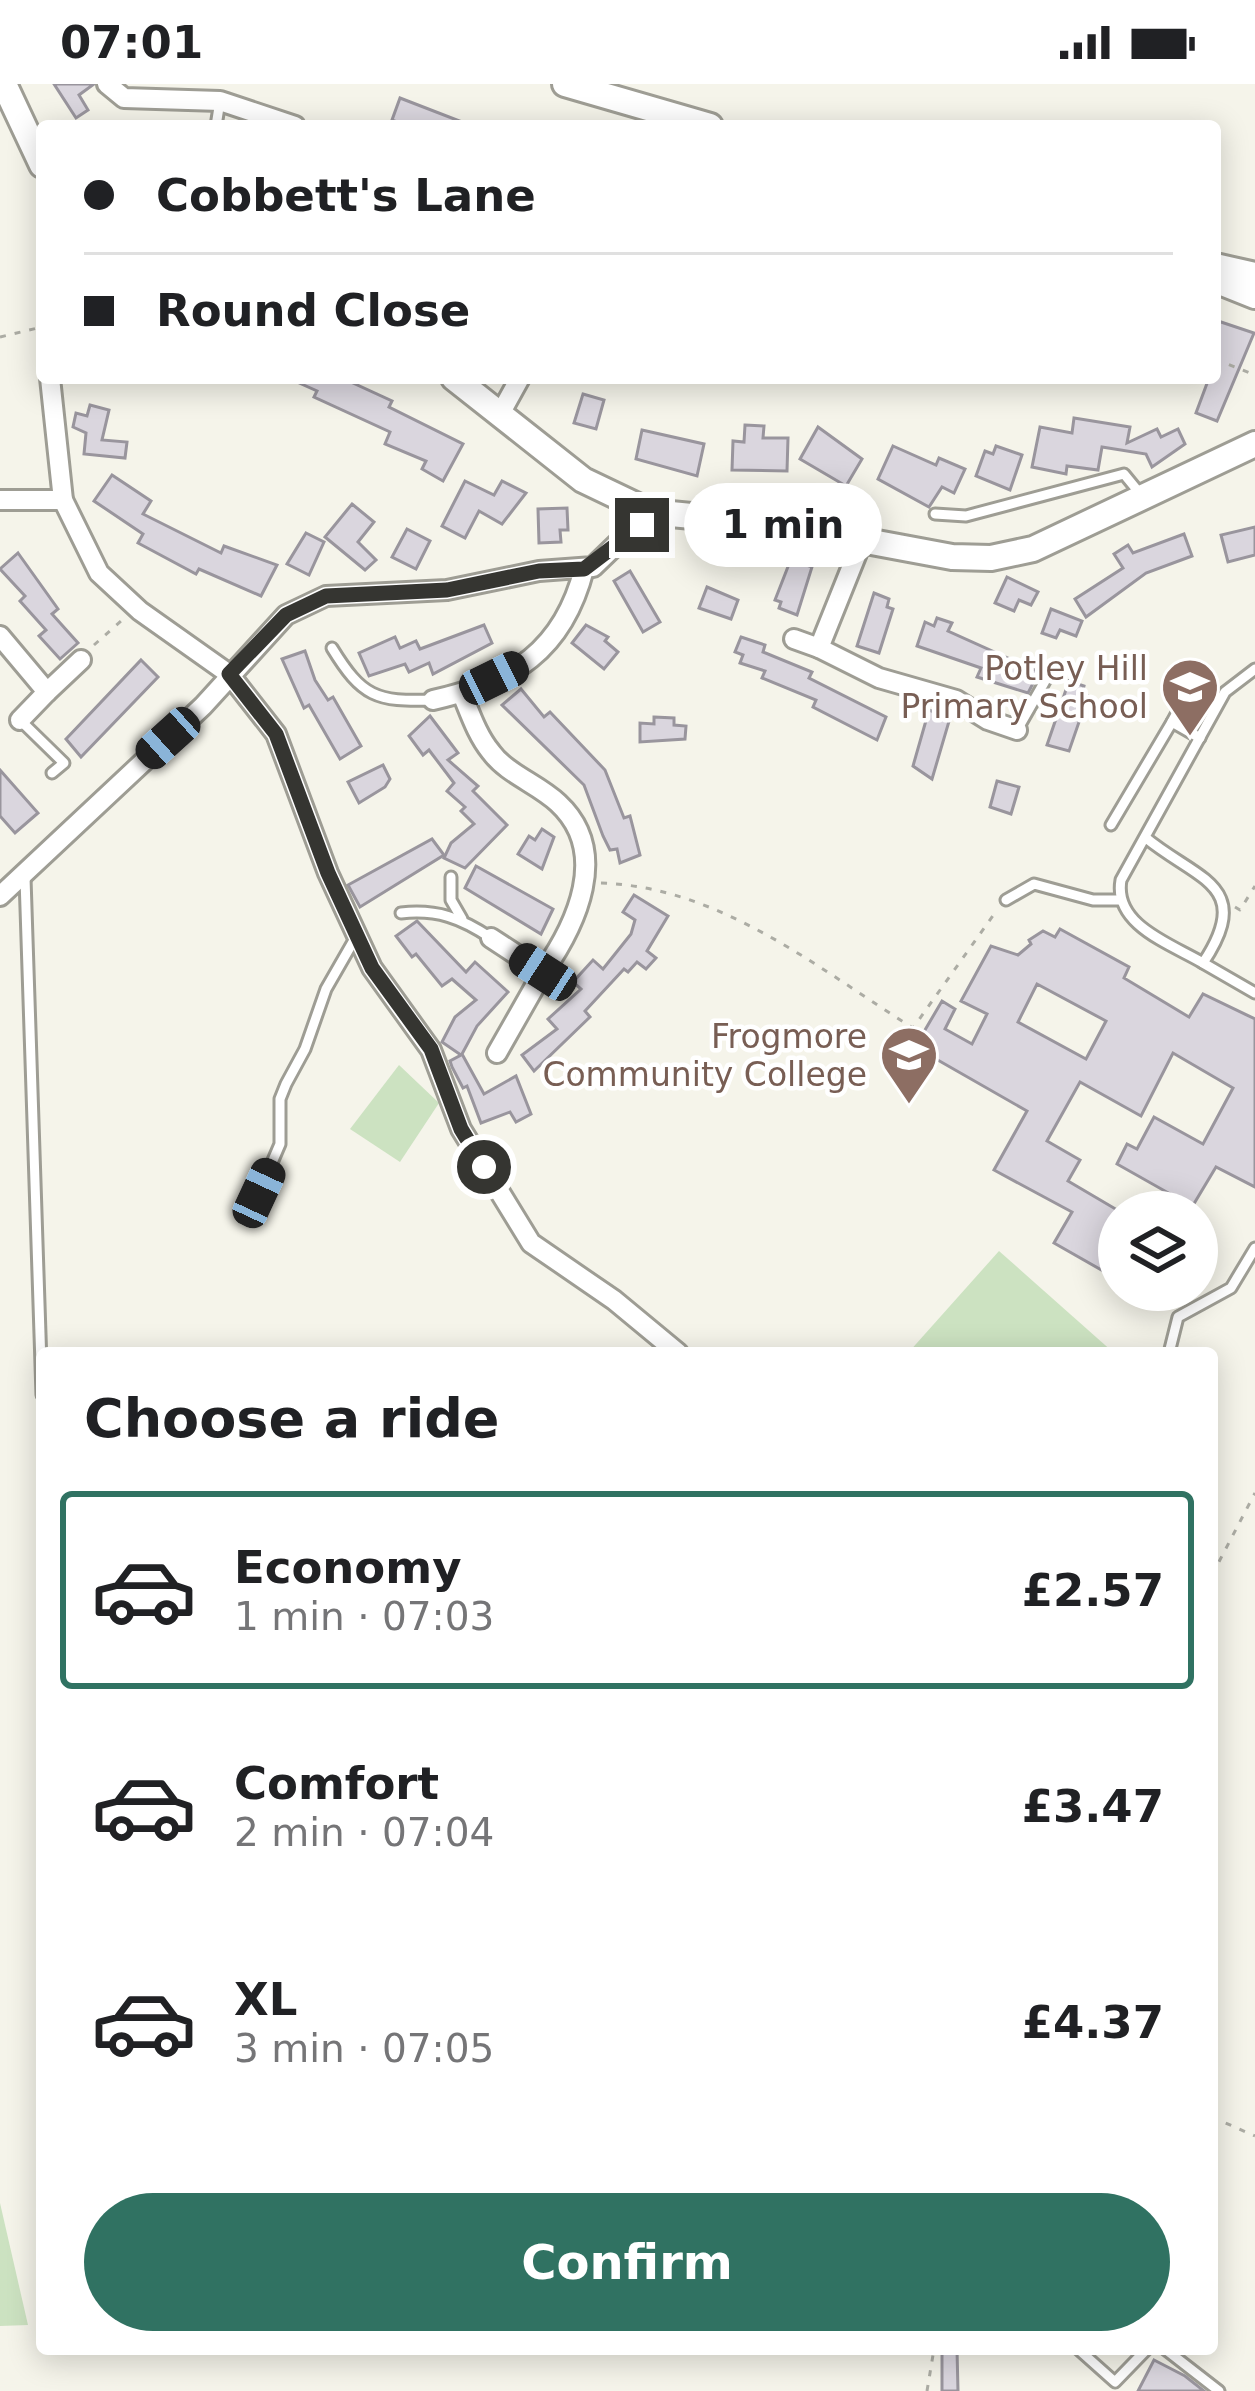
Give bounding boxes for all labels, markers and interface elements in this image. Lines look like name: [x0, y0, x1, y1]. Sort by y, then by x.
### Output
text: 07:01: [60, 16, 203, 69]
text: Cobbett's Lane: [156, 169, 536, 222]
text: Round Close: [156, 284, 470, 337]
callout: 1 min: [684, 483, 882, 567]
route end: [615, 498, 669, 552]
text: 1 min: [722, 502, 844, 547]
car: [454, 646, 534, 710]
place label: Potley Hill Primary School: [900, 649, 1148, 726]
school or university icon: Potley Hill Primary School: [1159, 656, 1221, 738]
car: [129, 701, 207, 775]
car: [503, 937, 583, 1007]
place label: Frogmore Community College: [542, 1017, 867, 1094]
school or university icon: Frogmore Community College: [878, 1024, 940, 1106]
route start: [457, 1140, 511, 1194]
car: [227, 1153, 291, 1233]
map controls: [1098, 1191, 1218, 1311]
button: layers: [1098, 1191, 1218, 1311]
text: Choose a ride: [84, 1387, 500, 1450]
icon: car: [90, 1536, 198, 1644]
text: Economy: [234, 1541, 462, 1594]
text: £2.57: [1022, 1564, 1164, 1617]
text: 1 min · 07:03: [234, 1594, 494, 1639]
icon: car: [90, 1752, 198, 1860]
text: Comfort: [234, 1757, 439, 1810]
text: £3.47: [1022, 1780, 1164, 1833]
text: 2 min · 07:04: [234, 1810, 494, 1855]
icon: car: [90, 1968, 198, 2076]
text: XL: [234, 1973, 297, 2026]
text: £4.37: [1022, 1996, 1164, 2049]
text: 3 min · 07:05: [234, 2026, 494, 2071]
button: Confirm: [84, 2193, 1170, 2331]

